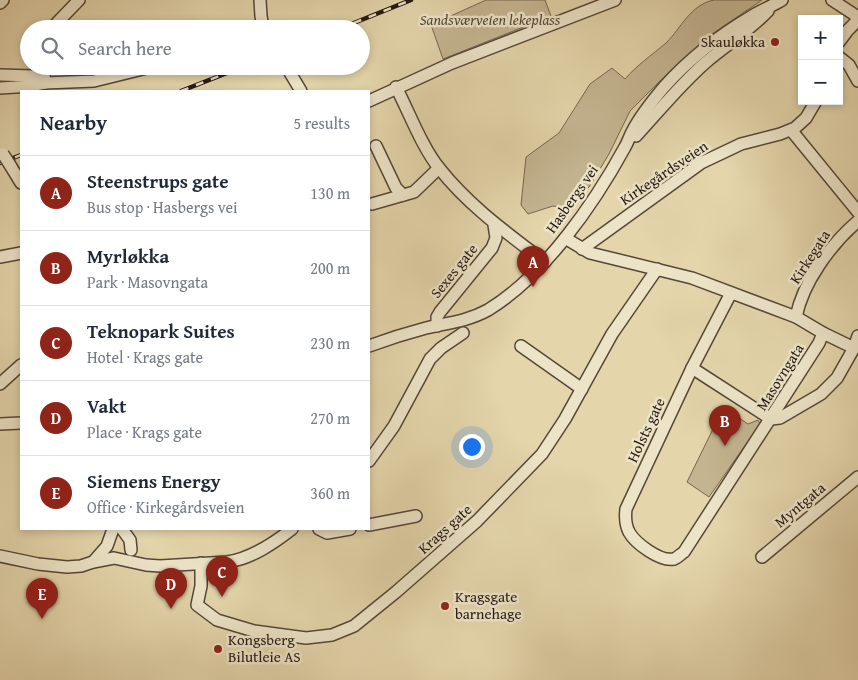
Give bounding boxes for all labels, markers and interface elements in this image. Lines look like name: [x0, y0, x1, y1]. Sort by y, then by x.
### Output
park label: Sandsværveien lekeplass: [420, 9, 561, 30]
map controls: [798, 15, 843, 105]
button: +: [798, 15, 843, 60]
search box: [20, 20, 370, 75]
place label: Skauløkka: [701, 31, 765, 52]
icon: search: [38, 34, 66, 62]
text: Search here: [78, 34, 172, 62]
marker: Skauløkka: [769, 36, 781, 48]
button: −: [798, 60, 843, 105]
text: Nearby: [40, 107, 107, 138]
text: 5 results: [293, 111, 350, 135]
street label: Kirkegårdsveien: [616, 135, 712, 210]
street label: Hasbergs vei: [540, 160, 603, 237]
text: Steenstrups gate: [87, 167, 228, 195]
text: A: [51, 181, 61, 205]
text: 130 m: [310, 181, 350, 205]
text: Bus stop · Hasbergs vei: [87, 195, 237, 219]
street label: Kirkegata: [784, 226, 835, 288]
street label: Sexes gate: [425, 239, 482, 302]
text: Myrløkka: [87, 242, 169, 270]
pin: A: [517, 246, 549, 287]
text: B: [51, 256, 61, 280]
text: 200 m: [310, 256, 350, 280]
text: Park · Masovngata: [87, 270, 208, 294]
text: Teknopark Suites: [87, 317, 235, 345]
text: C: [51, 331, 61, 355]
text: 230 m: [310, 331, 350, 355]
street label: Masovngata: [751, 339, 808, 414]
text: Hotel · Krags gate: [87, 345, 203, 369]
text: Vakt: [87, 392, 126, 420]
street label: Holsts gate: [621, 394, 670, 466]
pin: B: [709, 405, 741, 446]
text: D: [51, 406, 61, 430]
text: 270 m: [310, 406, 350, 430]
text: Place · Krags gate: [87, 420, 202, 444]
your location: [459, 434, 485, 460]
text: Siemens Energy: [87, 467, 221, 495]
street label: Myntgata: [770, 477, 830, 532]
text: E: [52, 481, 60, 505]
text: 360 m: [310, 481, 350, 505]
text: Office · Kirkegårdsveien: [87, 495, 245, 519]
street label: Krags gate: [413, 499, 476, 558]
pin: C: [206, 556, 238, 597]
pin: D: [155, 568, 187, 609]
pin: E: [26, 578, 58, 619]
place label: Kragsgate barnehage: [455, 586, 522, 624]
marker: Kragsgate barnehage: [439, 600, 451, 612]
place label: Kongsberg Bilutleie AS: [228, 629, 301, 667]
marker: Kongsberg Bilutleie AS: [212, 643, 224, 655]

